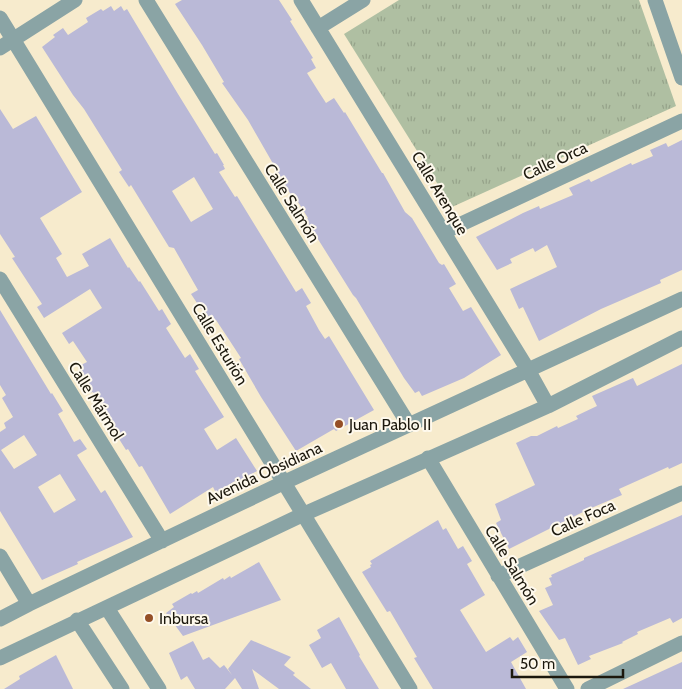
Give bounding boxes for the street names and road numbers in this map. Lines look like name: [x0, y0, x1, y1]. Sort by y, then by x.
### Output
street label: Calle Orca: [520, 138, 590, 184]
street label: Calle Arenque: [408, 148, 472, 238]
street label: Calle Salmón: [260, 160, 324, 246]
street label: Calle Esturión: [188, 300, 252, 388]
street label: Calle Mármol: [64, 358, 128, 444]
street label: Avenida Obsidiana: [203, 438, 325, 508]
street label: Calle Foca: [548, 495, 618, 541]
street label: Calle Salmón: [481, 522, 543, 608]

